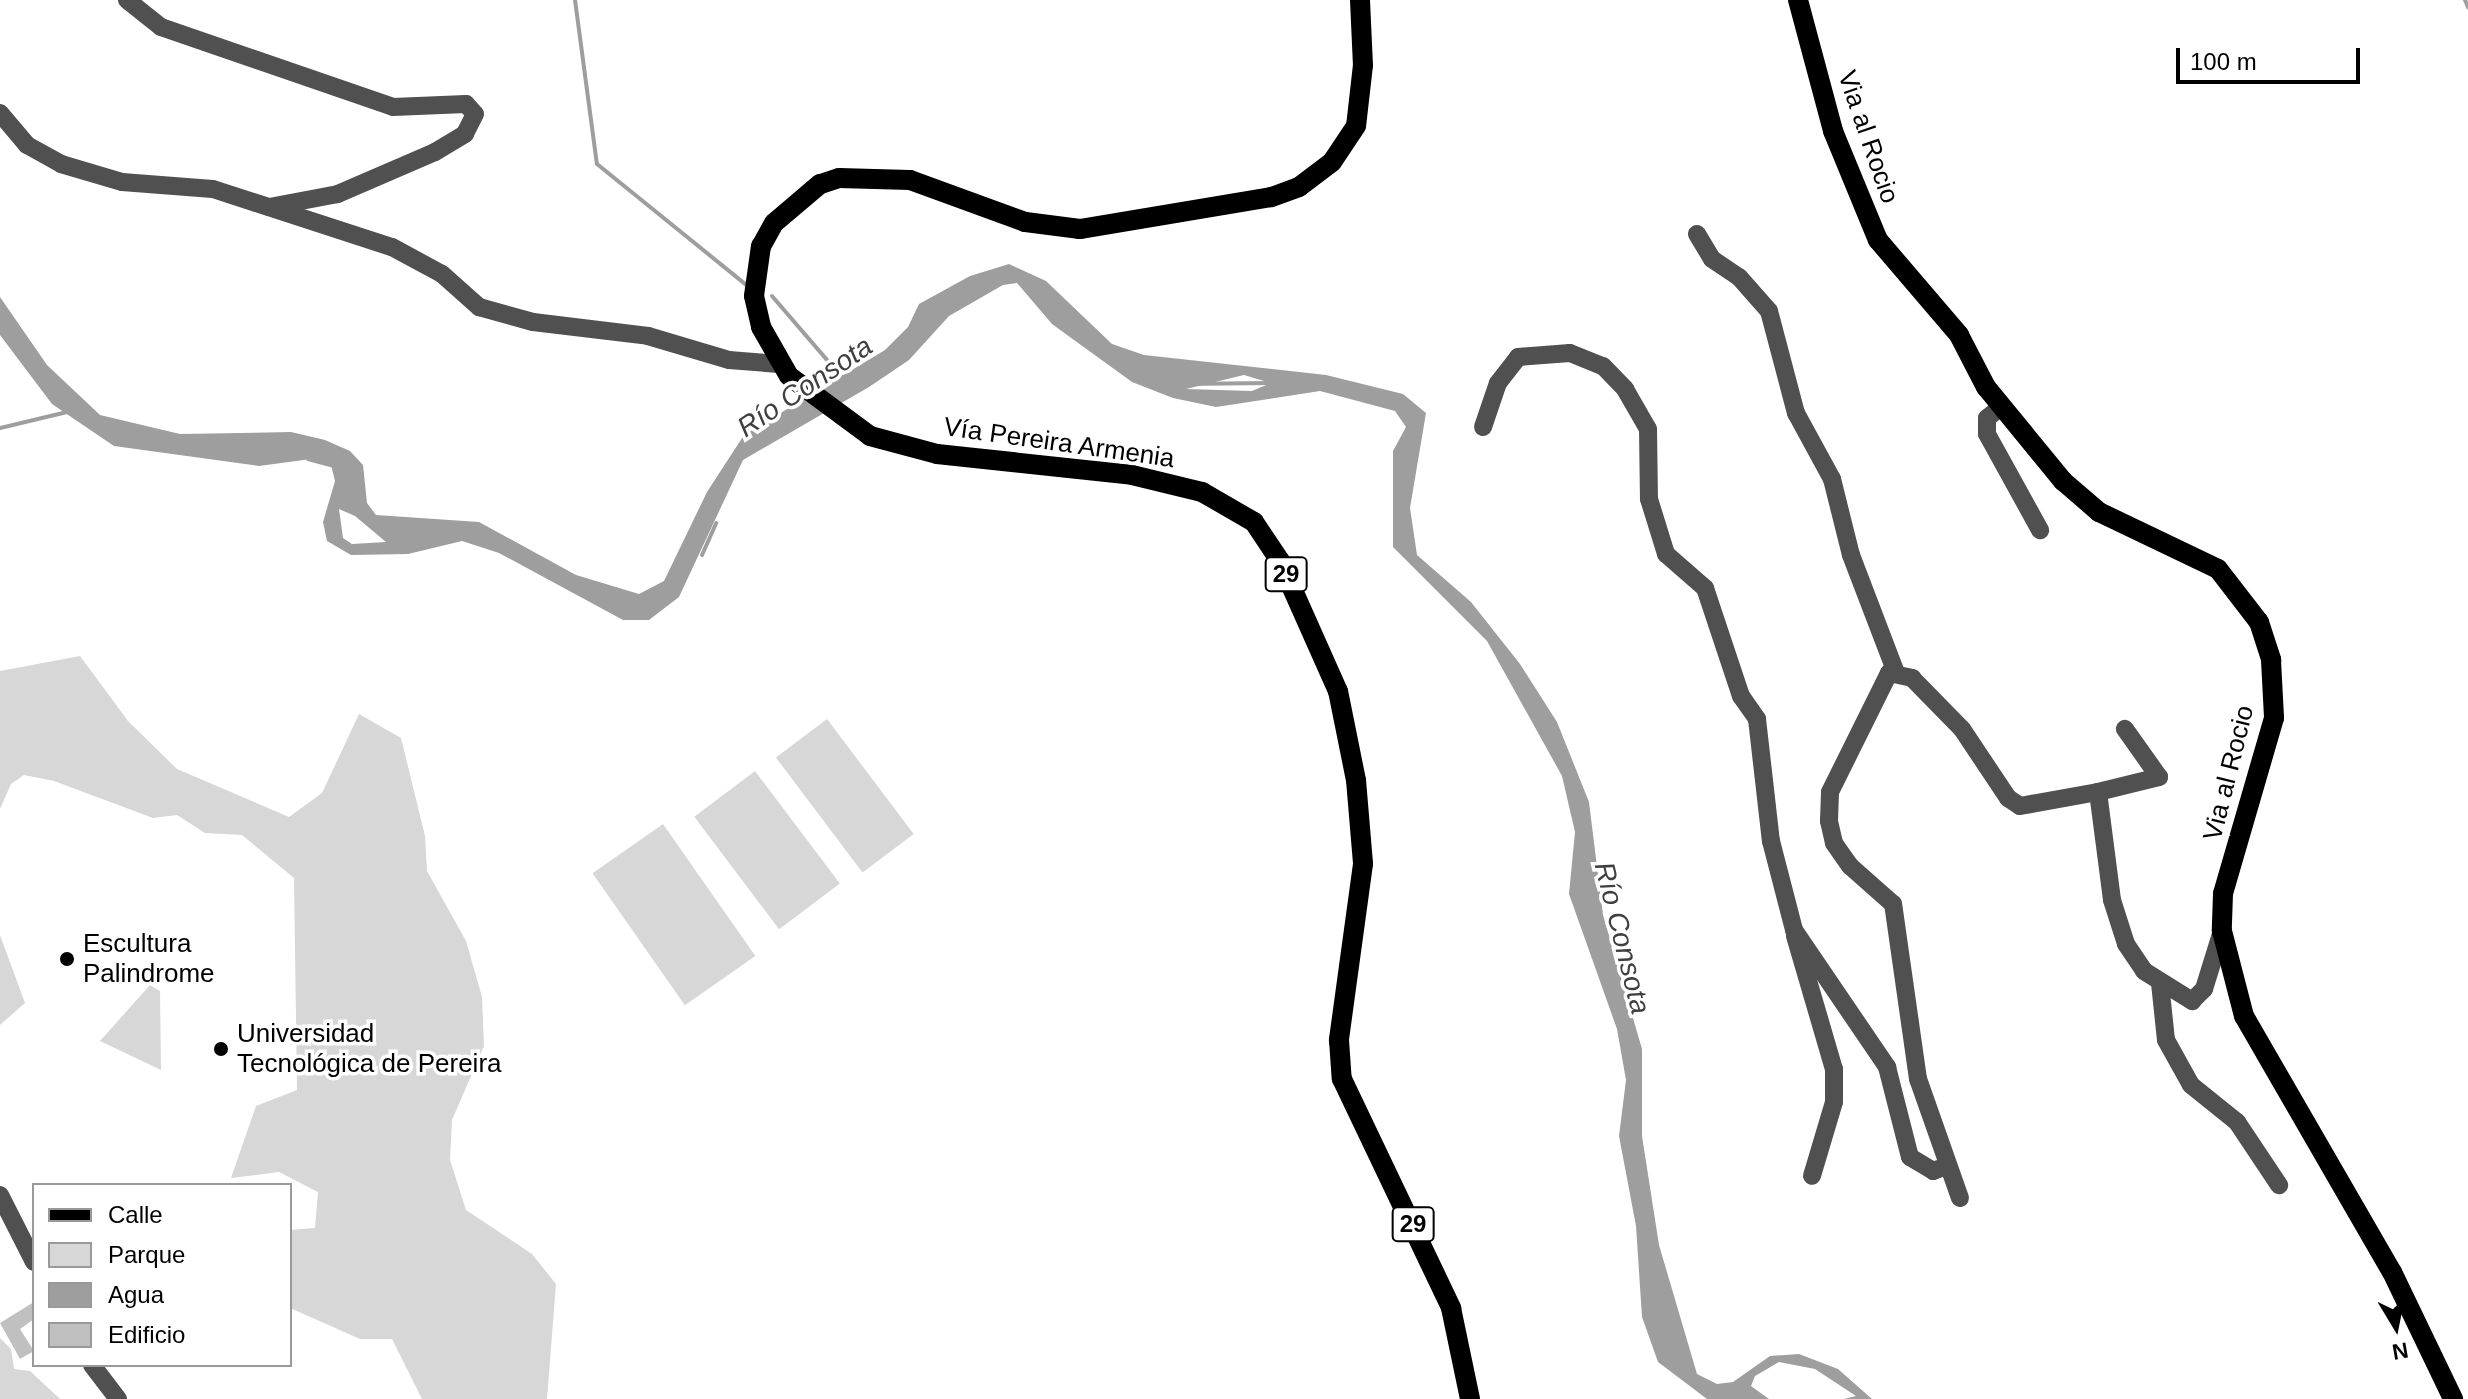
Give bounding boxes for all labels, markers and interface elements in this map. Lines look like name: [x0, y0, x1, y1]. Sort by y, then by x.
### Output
scale bar: [2180, 32, 2364, 82]
text: 100 m: [2190, 48, 2257, 75]
street label: Via al Rocio: [1831, 67, 1905, 207]
water label: Río Consota: [731, 330, 879, 444]
street label: Vía Pereira Armenia: [941, 411, 1177, 475]
road number: 29: [1264, 554, 1308, 594]
street label: Via al Rocio: [2197, 702, 2261, 844]
water label: Río Consota: [1587, 858, 1657, 1018]
place label: Escultura Palindrome: [83, 928, 215, 990]
marker: Escultura Palindrome: [58, 950, 76, 968]
place label: Universidad Tecnológica de Pereira: [237, 1018, 501, 1080]
marker: Universidad Tecnológica de Pereira: [212, 1040, 230, 1058]
legend: [32, 1183, 292, 1367]
text: Calle: [108, 1201, 163, 1228]
road number: 29: [1391, 1204, 1435, 1244]
text: Parque: [108, 1241, 185, 1268]
text: Agua: [108, 1281, 164, 1308]
north arrow: [2356, 1287, 2436, 1367]
text: Edificio: [108, 1321, 185, 1348]
text: N: [2390, 1337, 2410, 1365]

